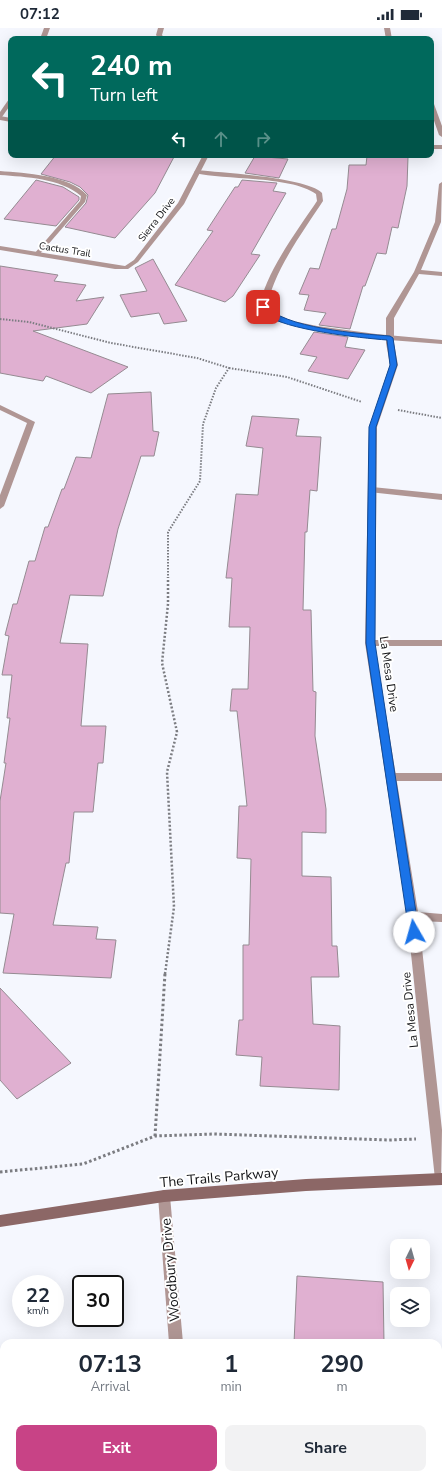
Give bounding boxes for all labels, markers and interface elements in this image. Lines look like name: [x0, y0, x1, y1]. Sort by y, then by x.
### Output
text: 07:12: [20, 4, 60, 24]
text: 240 m: [90, 47, 173, 85]
icon: left: [24, 52, 76, 104]
text: Turn left: [90, 83, 158, 107]
icon: left: [168, 128, 190, 150]
icon: ahead: [210, 128, 232, 150]
icon: right: [252, 128, 274, 150]
street label: Sierra Drive: [135, 195, 178, 245]
street label: Cactus Trail: [38, 239, 92, 261]
pin: [246, 290, 280, 324]
icon: arrive: [252, 296, 274, 318]
street label: La Mesa Drive: [376, 635, 402, 713]
position arrow: [393, 911, 435, 953]
street label: La Mesa Drive: [398, 971, 422, 1049]
street label: The Trails Parkway: [159, 1163, 280, 1192]
street label: Woodbury Drive: [157, 1217, 184, 1322]
north arrow: [390, 1239, 430, 1279]
map controls: [390, 1239, 430, 1327]
speed limit sign: 30: [72, 1275, 124, 1327]
text: 22: [26, 1282, 50, 1309]
button: layers: [390, 1287, 430, 1327]
text: km/h: [27, 1304, 49, 1318]
text: 07:13: [78, 1348, 142, 1380]
text: 1: [224, 1348, 238, 1380]
text: 290: [320, 1348, 364, 1380]
text: Arrival: [91, 1378, 130, 1396]
text: min: [220, 1378, 242, 1396]
text: m: [336, 1378, 348, 1396]
button: Exit: [16, 1425, 217, 1471]
button: Share: [225, 1425, 426, 1471]

